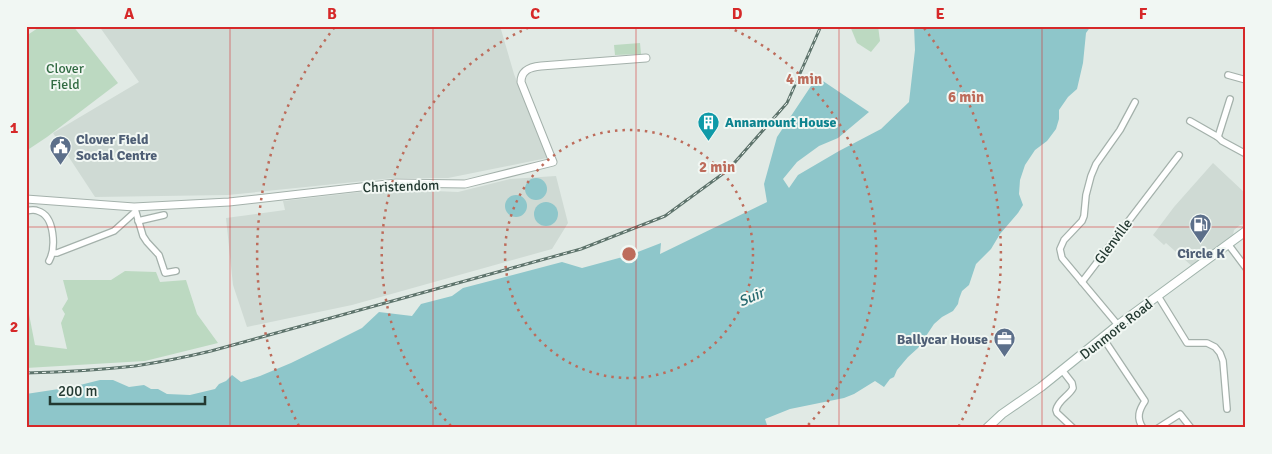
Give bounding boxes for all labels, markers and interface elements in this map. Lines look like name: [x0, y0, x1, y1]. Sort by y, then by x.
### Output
text: A: [124, 4, 135, 24]
text: B: [327, 4, 337, 24]
text: C: [530, 4, 540, 24]
text: D: [732, 4, 743, 24]
text: E: [935, 4, 945, 24]
text: F: [1139, 4, 1148, 24]
park label: Clover Field: [46, 60, 85, 93]
text: 4 min: [786, 70, 822, 88]
text: 6 min: [948, 88, 984, 106]
building icon: Annamount House: [697, 110, 721, 141]
place label: Annamount House: [725, 114, 837, 131]
text: 1: [10, 118, 19, 138]
place label: Clover Field Social Centre: [76, 131, 157, 164]
public building icon: Clover Field Social Centre: [48, 135, 72, 166]
text: 2 min: [699, 158, 735, 176]
street label: Christendom: [362, 177, 440, 196]
fuel station icon: Circle K: [1189, 213, 1213, 244]
street label: Glenville: [1091, 215, 1136, 267]
centre of rings: [620, 245, 638, 263]
place label: Circle K: [1177, 245, 1225, 262]
water label: Suir: [735, 282, 769, 311]
street label: Dunmore Road: [1077, 296, 1156, 363]
text: 2: [10, 317, 18, 337]
office icon: Ballycar House: [992, 327, 1016, 358]
place label: Ballycar House: [897, 331, 988, 348]
scale bar: [50, 374, 205, 406]
text: 200 m: [58, 382, 98, 400]

